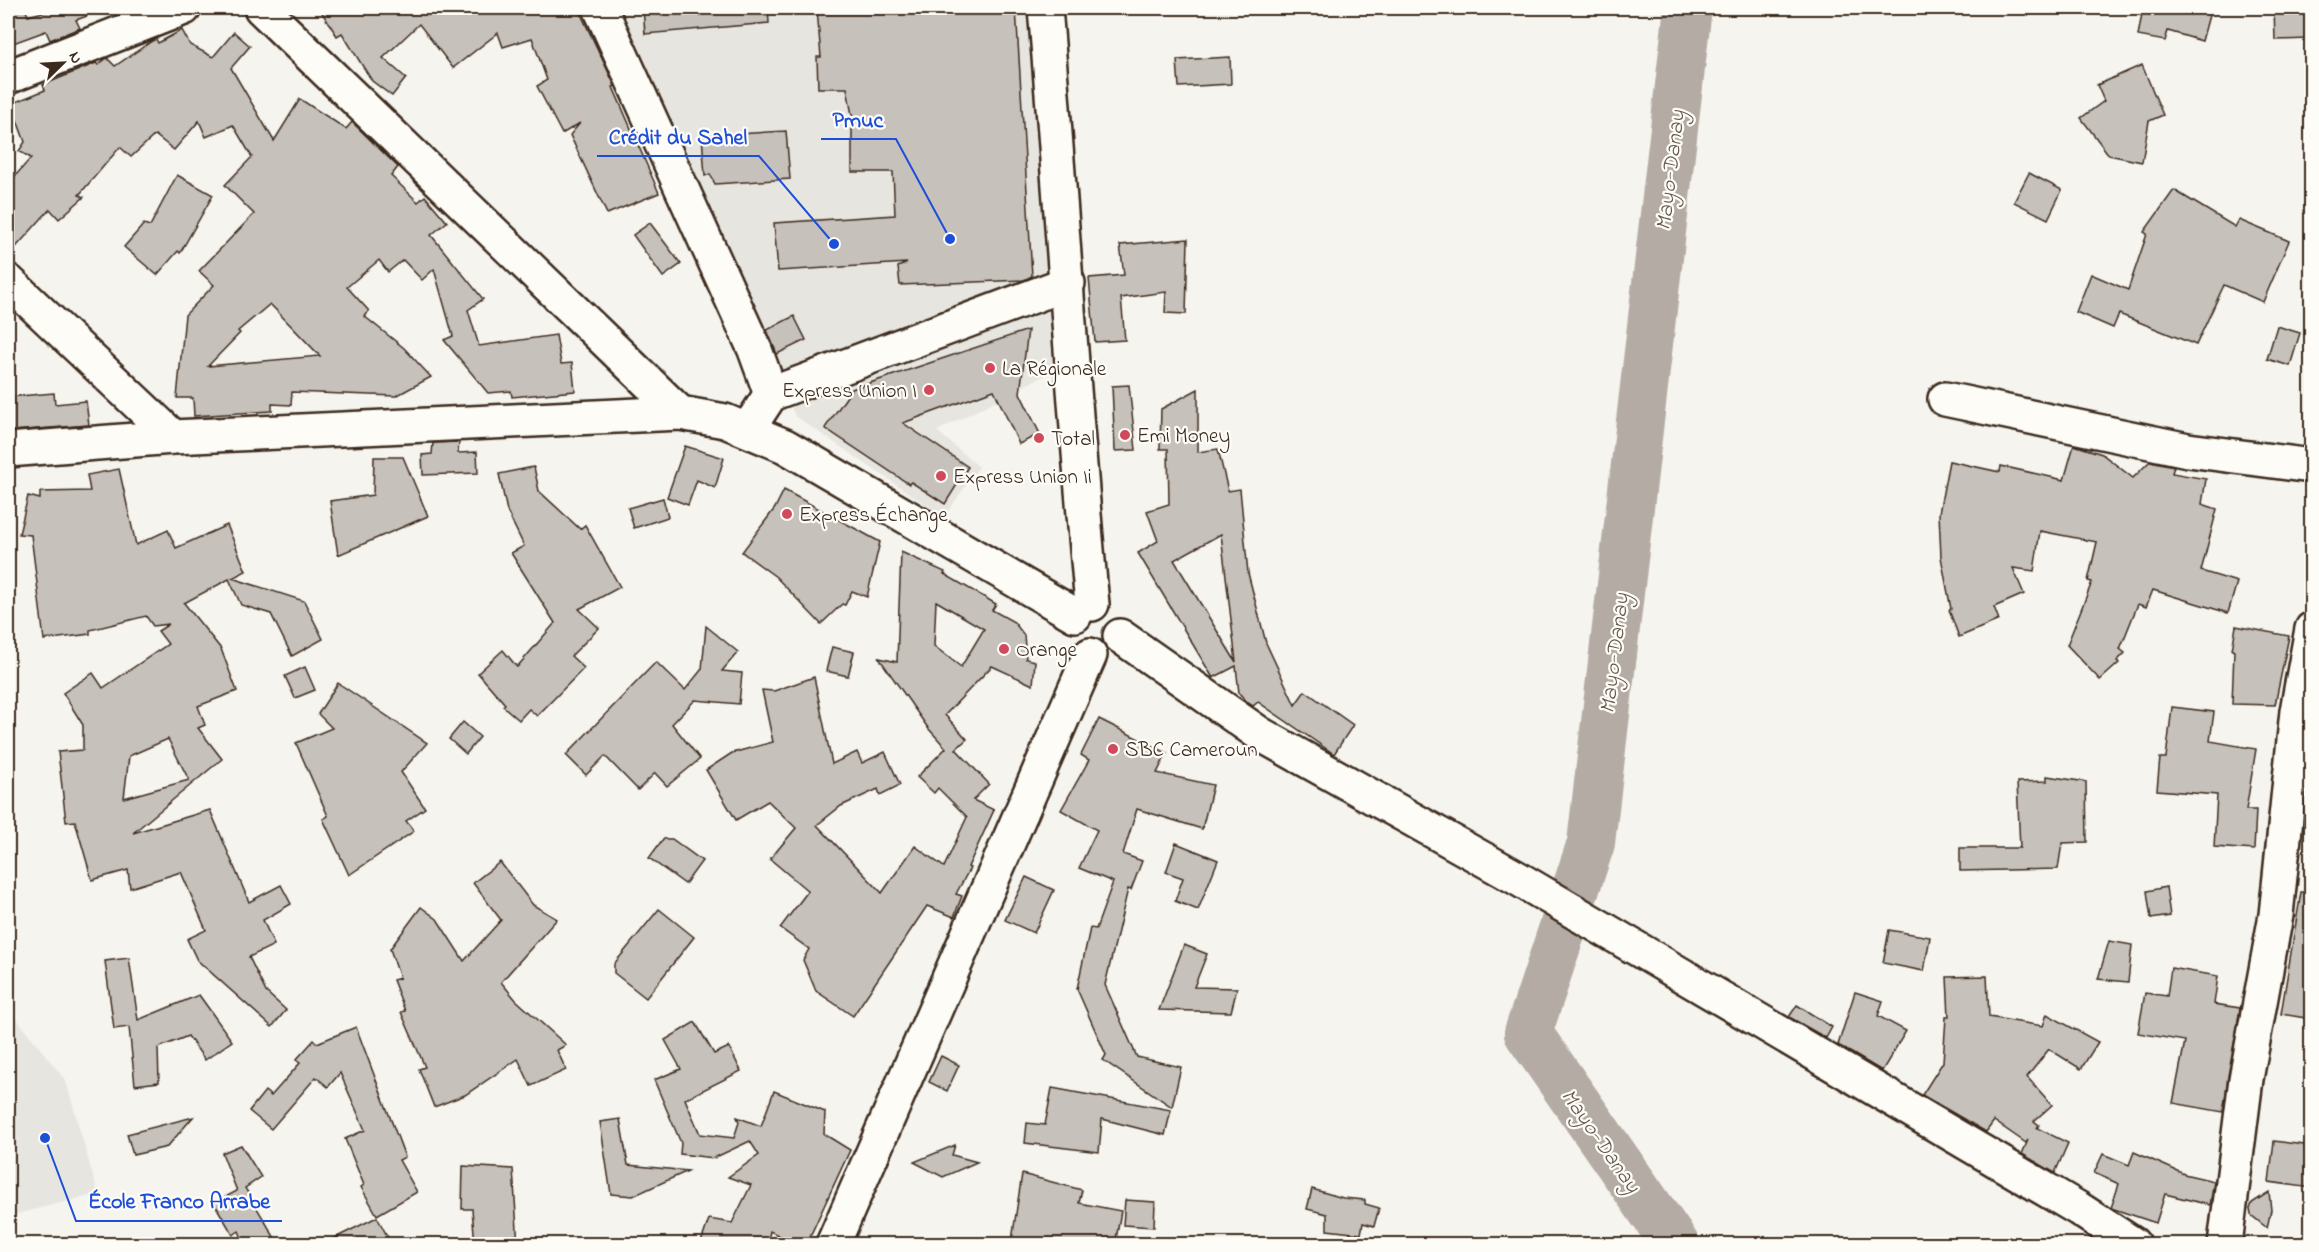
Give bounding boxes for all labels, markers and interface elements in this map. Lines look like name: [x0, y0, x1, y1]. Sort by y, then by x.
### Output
north arrow: [33, 33, 93, 93]
text: N: [62, 48, 88, 68]
callout: Pmuc: [821, 99, 896, 139]
text: Pmuc: [833, 106, 885, 138]
water label: Mayo-Danay: [1649, 108, 1695, 232]
callout: Crédit du Sahel: [597, 116, 759, 156]
text: Crédit du Sahel: [609, 123, 747, 155]
place label: La Régionale: [1002, 355, 1107, 387]
marker: La Régionale: [983, 361, 997, 375]
place label: Express Union I: [782, 377, 917, 407]
marker: Express Union I: [922, 383, 936, 397]
place label: Emi Money: [1137, 422, 1230, 454]
place label: Total: [1051, 425, 1095, 455]
marker: Emi Money: [1118, 428, 1132, 442]
marker: Total: [1032, 431, 1046, 445]
place label: Express Union Ii: [953, 463, 1092, 493]
marker: Express Union Ii: [934, 469, 948, 483]
place label: Express Échange: [799, 501, 948, 533]
marker: Express Échange: [780, 507, 794, 521]
water label: Mayo-Danay: [1593, 591, 1639, 715]
place label: Orange: [1016, 636, 1077, 668]
marker: Orange: [997, 642, 1011, 656]
place label: SBC Cameroun: [1125, 736, 1258, 766]
marker: SBC Cameroun: [1106, 742, 1120, 756]
water label: Mayo-Danay: [1552, 1083, 1648, 1201]
callout: École Franco Arrabe: [76, 1181, 282, 1221]
text: École Franco Arrabe: [88, 1187, 271, 1219]

